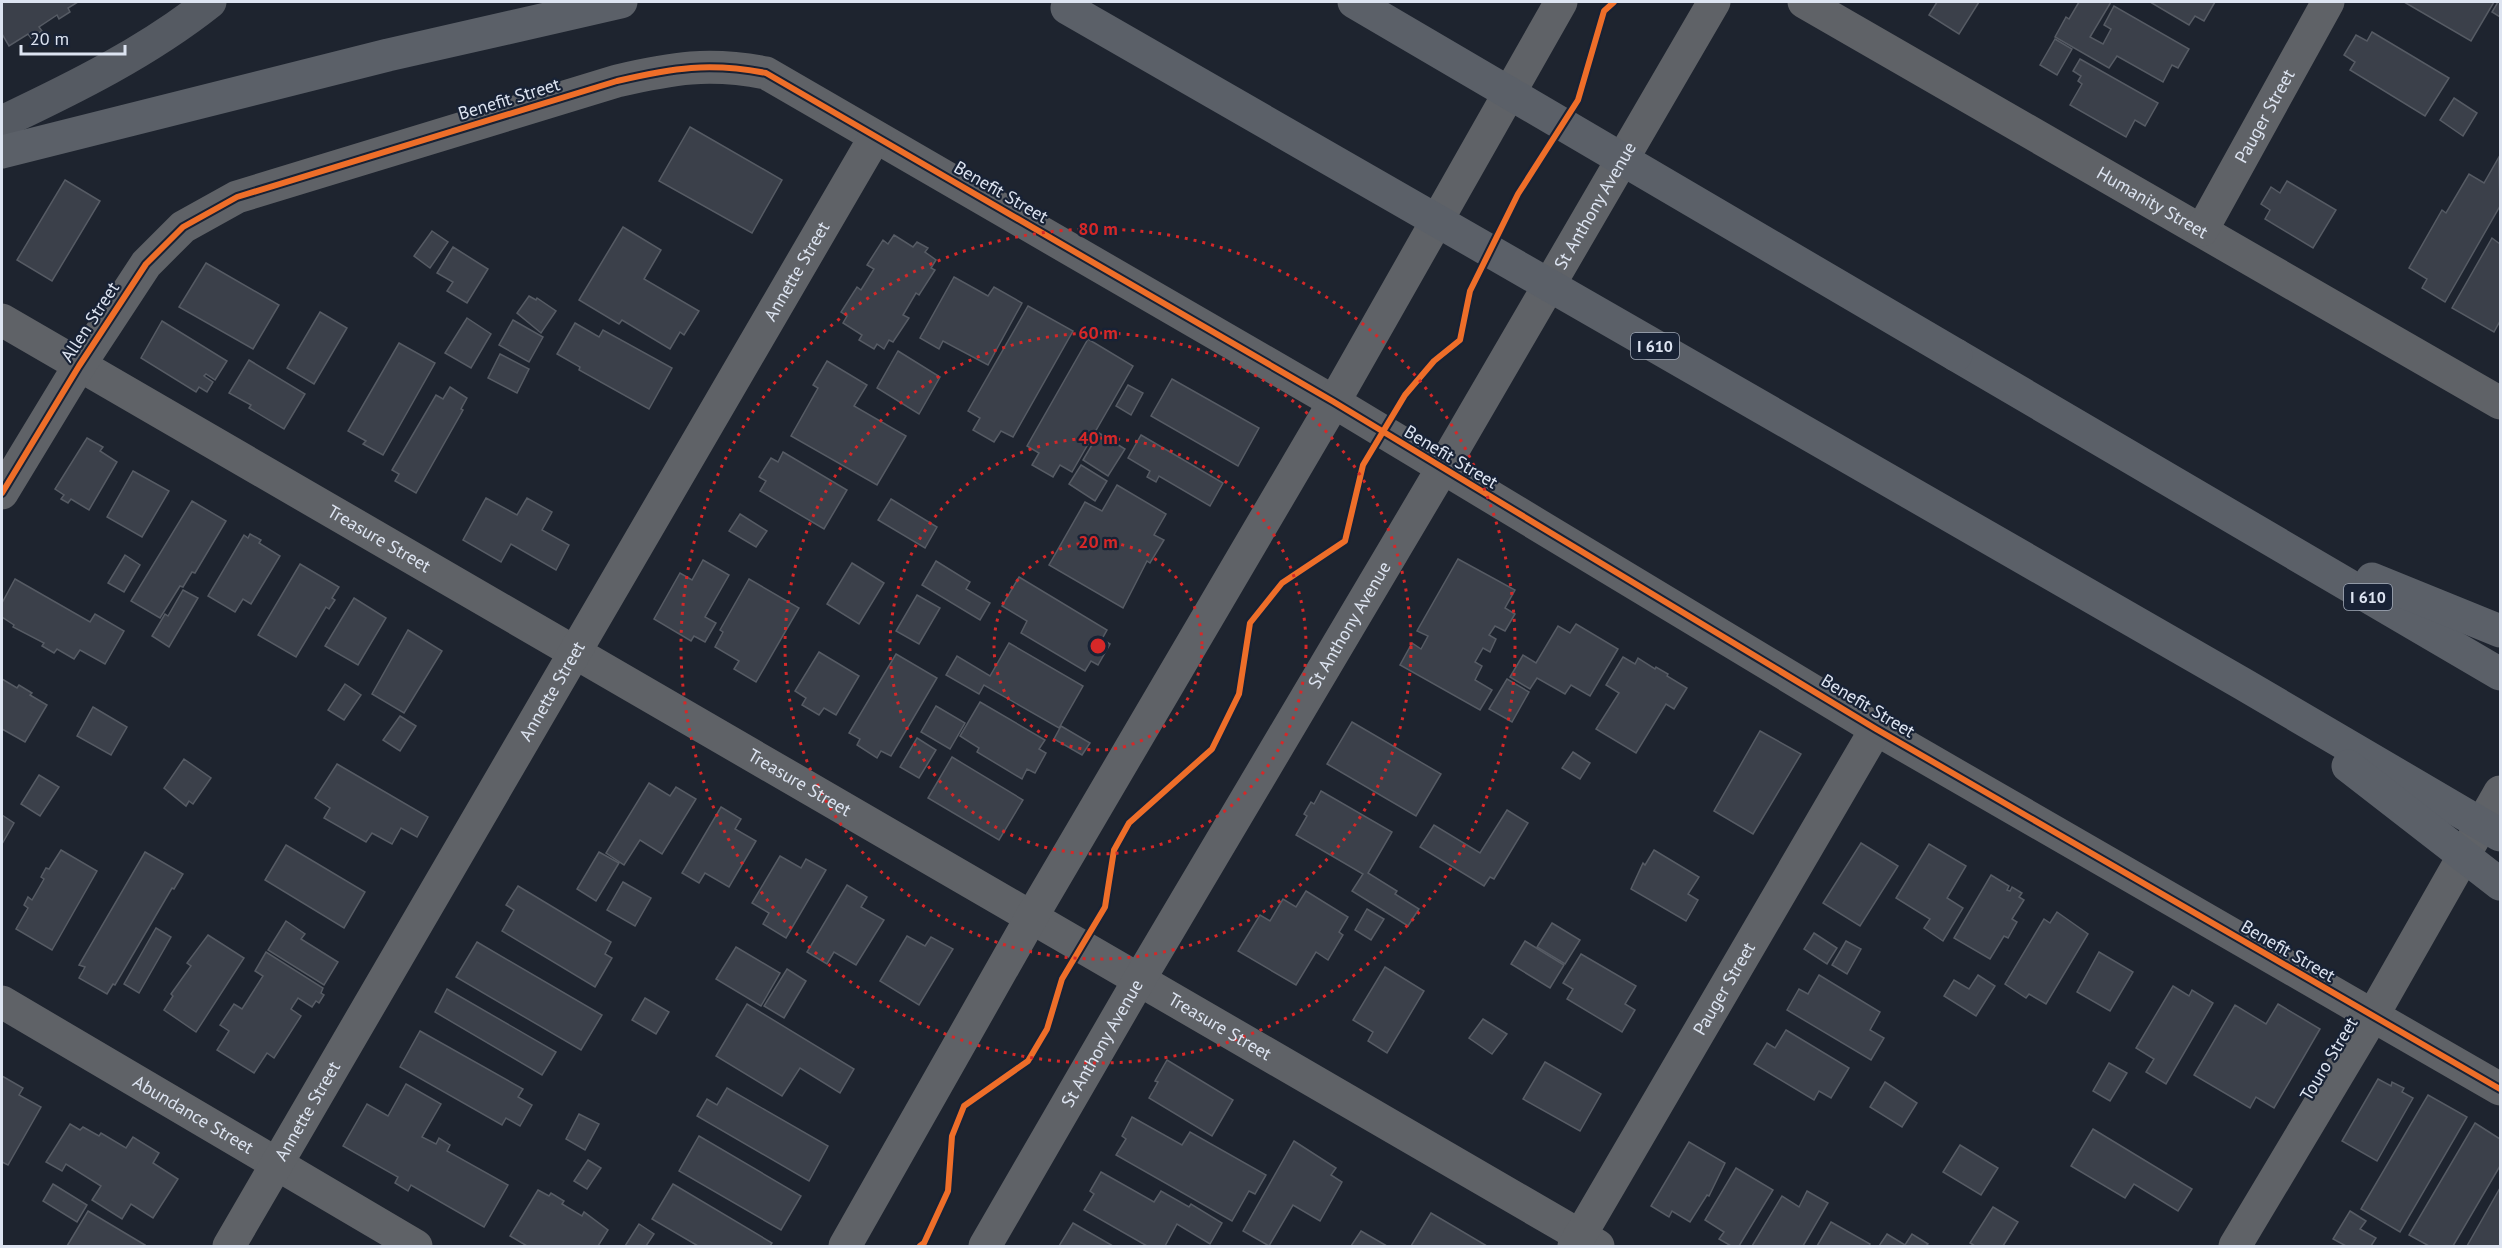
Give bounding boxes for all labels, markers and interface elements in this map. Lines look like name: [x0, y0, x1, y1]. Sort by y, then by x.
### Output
scale bar: [21, 18, 124, 56]
text: 20 m: [30, 27, 69, 50]
street label: Pauger Street: [2229, 65, 2300, 167]
street label: Benefit Street: [455, 72, 563, 125]
street label: St Anthony Avenue: [1549, 138, 1641, 274]
street label: Benefit Street: [950, 155, 1053, 228]
street label: Humanity Street: [2093, 161, 2212, 243]
street label: Annette Street: [758, 217, 834, 325]
text: 80 m: [1078, 217, 1118, 240]
street label: Allen Street: [55, 277, 124, 366]
text: 60 m: [1078, 321, 1118, 344]
road number: I 610: [1631, 333, 1679, 359]
street label: Benefit Street: [1400, 420, 1502, 494]
text: 40 m: [1078, 426, 1118, 449]
street label: Treasure Street: [324, 499, 435, 577]
text: 20 m: [1078, 530, 1118, 553]
street label: St Anthony Avenue: [1302, 557, 1396, 693]
road number: I 610: [2344, 584, 2392, 610]
centre of rings: [1088, 636, 1108, 656]
street label: Annette Street: [514, 637, 590, 745]
street label: Benefit Street: [1817, 669, 1919, 743]
street label: Treasure Street: [744, 743, 856, 821]
street label: Benefit Street: [2237, 914, 2340, 987]
street label: Pauger Street: [1688, 938, 1760, 1039]
street label: St Anthony Avenue: [1056, 975, 1148, 1111]
street label: Treasure Street: [1164, 987, 1276, 1065]
street label: Touro Street: [2295, 1013, 2363, 1105]
street label: Annette Street: [269, 1057, 345, 1165]
street label: Abundance Street: [129, 1070, 258, 1159]

